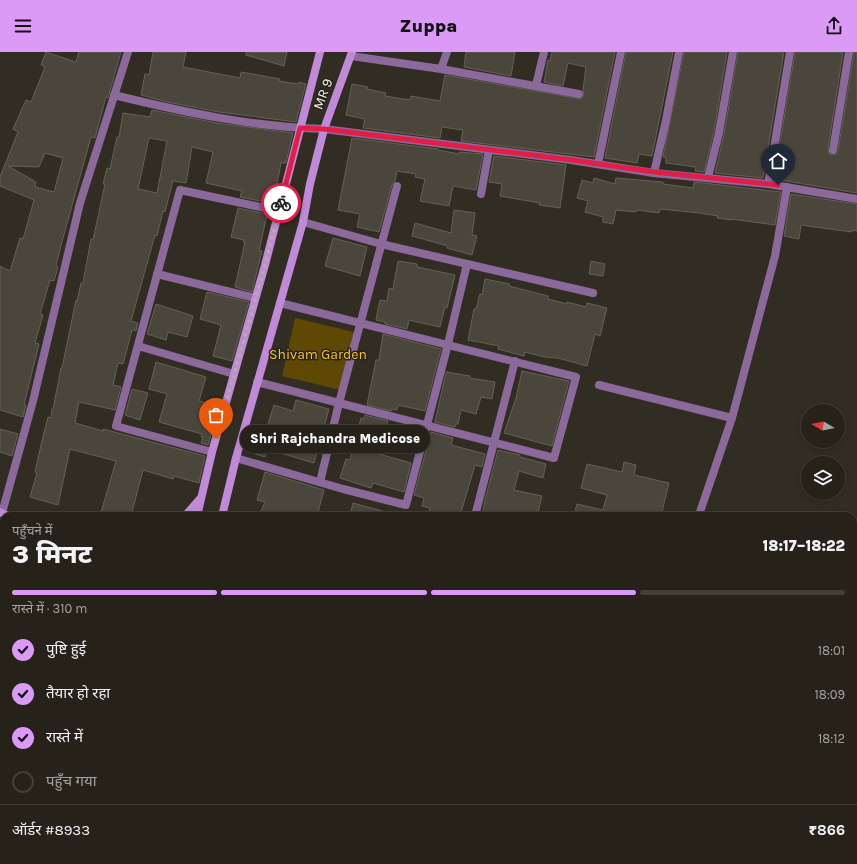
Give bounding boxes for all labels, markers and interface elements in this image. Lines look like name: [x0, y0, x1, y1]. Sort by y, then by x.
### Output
icon: menu: [12, 15, 34, 37]
text: Zuppa: [400, 15, 457, 37]
icon: share: [823, 15, 845, 37]
street label: MR 9: [310, 76, 336, 112]
pin: [761, 144, 795, 185]
icon: home: [767, 150, 789, 172]
courier: [261, 183, 301, 223]
icon: bike: [270, 192, 292, 214]
park label: Shivam Garden: [269, 346, 367, 363]
pin: [199, 398, 233, 439]
icon: bag: [205, 404, 227, 426]
north arrow: [801, 404, 845, 448]
map controls: [801, 404, 845, 500]
callout: Shri Rajchandra Medicose: [240, 425, 430, 453]
text: Shri Rajchandra Medicose: [250, 431, 420, 446]
button: layers: [801, 456, 845, 500]
text: पहुँचने में: [12, 523, 53, 538]
text: 18:17–18:22: [762, 537, 845, 555]
text: 3 मिनट: [12, 539, 92, 570]
text: रास्ते में · 310 m: [12, 601, 87, 616]
icon: check: [12, 639, 34, 661]
text: पुष्टि हुई: [46, 640, 86, 658]
text: 18:01: [818, 643, 845, 658]
icon: check: [12, 683, 34, 705]
text: तैयार हो रहा: [46, 684, 110, 702]
text: 18:09: [814, 687, 845, 702]
icon: check: [12, 727, 34, 749]
text: रास्ते में: [46, 728, 83, 746]
text: 18:12: [818, 731, 845, 746]
text: पहुँच गया: [46, 772, 97, 790]
text: ऑर्डर #8933: [12, 821, 90, 839]
text: ₹866: [809, 821, 845, 839]

